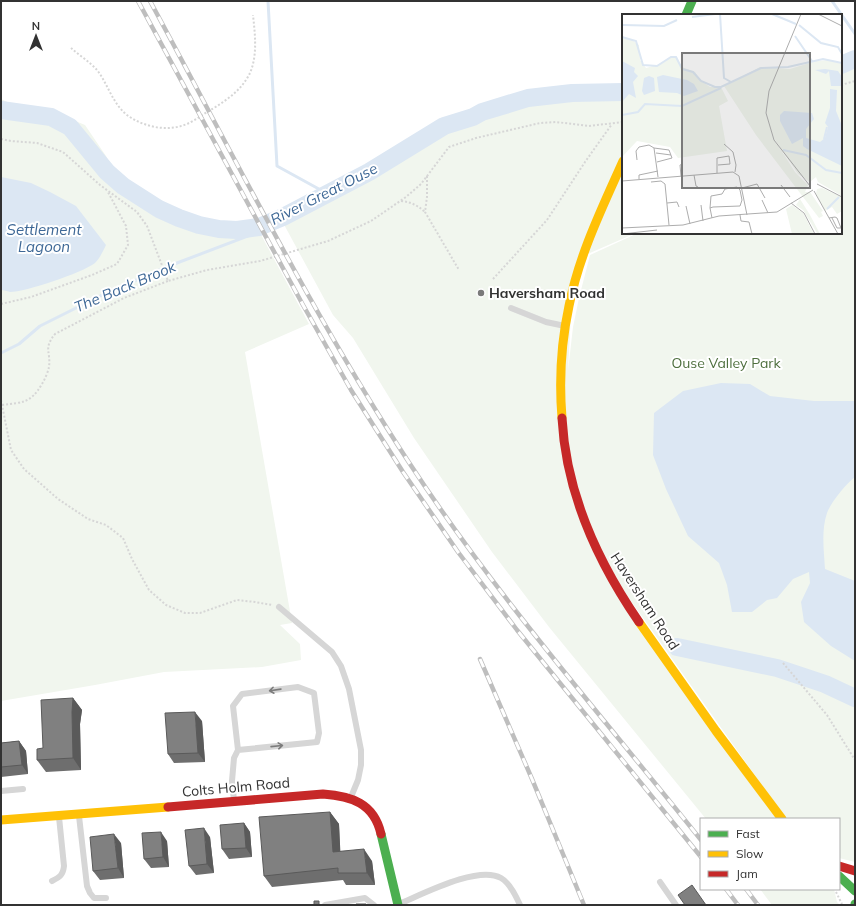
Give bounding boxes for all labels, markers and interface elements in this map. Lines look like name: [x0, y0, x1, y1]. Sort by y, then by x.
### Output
inset map: [622, 14, 842, 234]
north arrow: [16, 16, 56, 56]
text: N: [32, 19, 40, 33]
water label: River Great Ouse: [267, 158, 381, 229]
water label: Settlement Lagoon: [7, 220, 82, 256]
water label: The Back Brook: [71, 256, 180, 317]
place label: Haversham Road: [489, 284, 605, 302]
marker: Haversham Road: [476, 288, 486, 298]
park label: Ouse Valley Park: [671, 354, 781, 372]
street label: Haversham Road: [607, 549, 683, 653]
one-way arrow: [269, 686, 282, 694]
one-way arrow: [270, 743, 283, 750]
street label: Colts Holm Road: [181, 773, 291, 801]
legend: [700, 818, 840, 890]
text: Fast: [736, 826, 760, 841]
text: Slow: [736, 846, 764, 861]
text: Jam: [736, 866, 758, 881]

